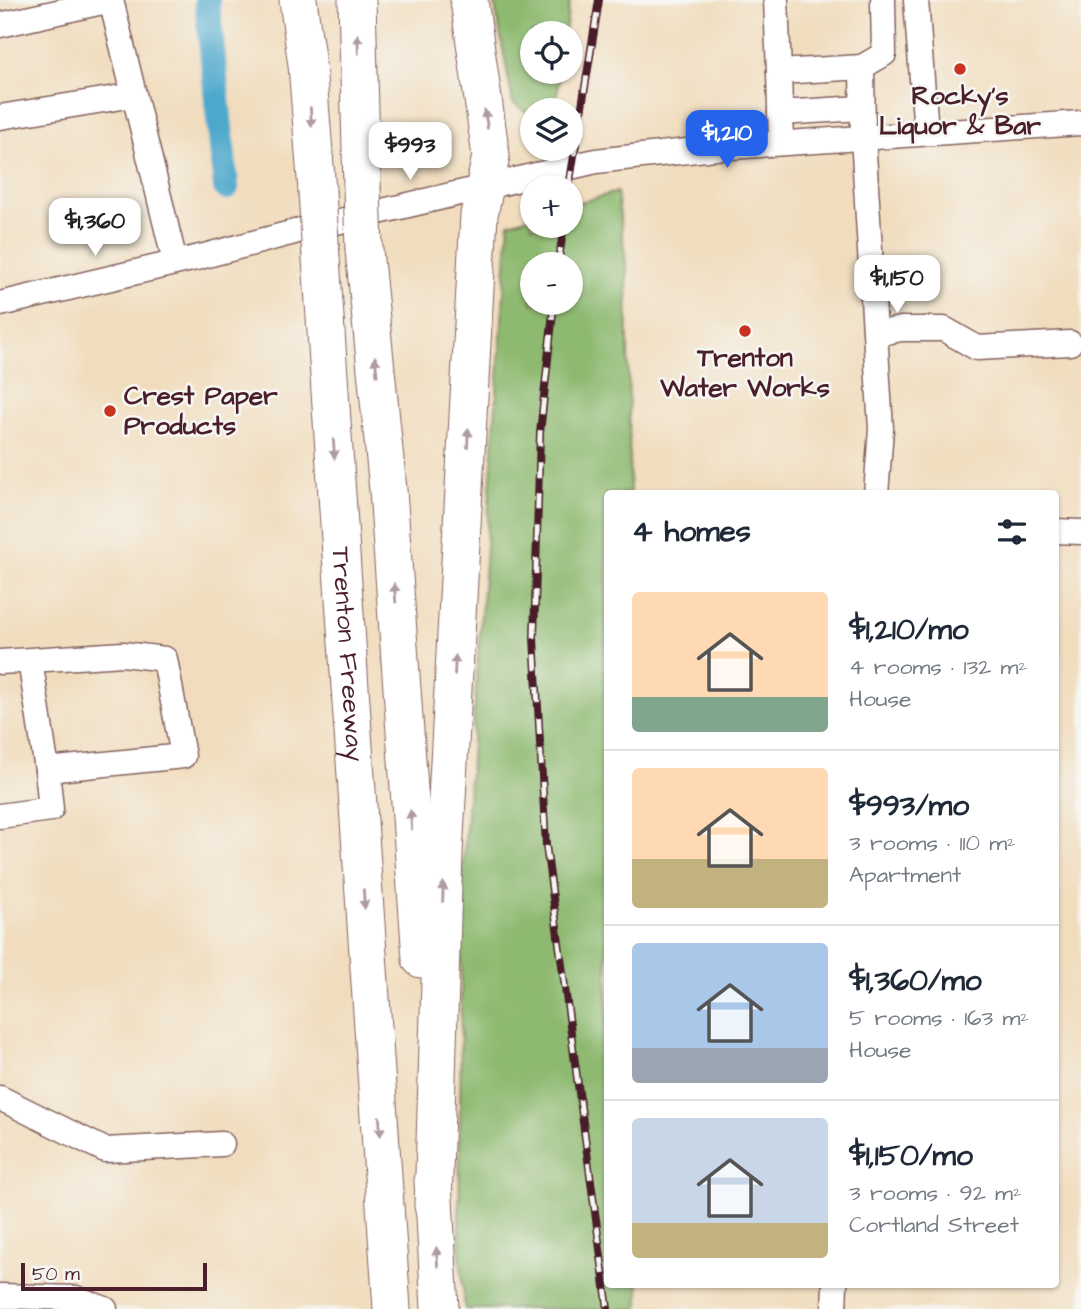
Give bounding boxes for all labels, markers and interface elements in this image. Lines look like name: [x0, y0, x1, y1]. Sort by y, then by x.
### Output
map controls: [520, 21, 583, 315]
button: locate: [520, 21, 583, 84]
one-way arrow: [352, 33, 364, 55]
marker: Rocky's Liquor & Bar: [952, 61, 968, 77]
place label: Rocky's Liquor & Bar: [879, 78, 1042, 144]
button: layers: [520, 98, 583, 161]
one-way arrow: [306, 106, 317, 128]
one-way arrow: [480, 108, 491, 130]
pin: $1,210: [670, 110, 784, 170]
text: $1,210: [702, 117, 752, 149]
pin: $993: [369, 122, 451, 182]
text: $993: [385, 129, 435, 161]
button: +: [520, 175, 583, 238]
pin: $1,360: [38, 198, 152, 258]
text: $1,360: [65, 205, 125, 237]
button: −: [520, 252, 583, 315]
pin: $1,150: [840, 256, 954, 315]
text: $1,150: [870, 262, 924, 294]
marker: Trenton Water Works: [737, 323, 753, 339]
place label: Trenton Water Works: [659, 340, 830, 406]
one-way arrow: [370, 355, 381, 377]
place label: Crest Paper Products: [124, 378, 278, 444]
marker: Crest Paper Products: [102, 403, 118, 419]
one-way arrow: [463, 427, 474, 449]
one-way arrow: [329, 438, 340, 460]
text: 4 homes: [632, 511, 751, 553]
icon: filters: [993, 513, 1031, 551]
street label: Trenton Freeway: [323, 545, 373, 763]
one-way arrow: [389, 581, 400, 603]
text: $1,210/mo: [849, 609, 969, 651]
icon: home: [688, 620, 772, 704]
text: 4 rooms · 132 m²: [849, 651, 1027, 683]
one-way arrow: [450, 654, 461, 676]
text: House: [849, 683, 912, 715]
text: $993/mo: [849, 785, 969, 827]
icon: home: [688, 796, 772, 880]
one-way arrow: [405, 808, 416, 830]
text: 3 rooms · 110 m²: [849, 827, 1016, 859]
text: Apartment: [849, 859, 961, 891]
one-way arrow: [437, 881, 449, 903]
one-way arrow: [359, 888, 370, 910]
text: $1,360/mo: [849, 960, 982, 1002]
icon: home: [688, 971, 772, 1055]
text: 5 rooms · 163 m²: [849, 1002, 1029, 1034]
text: House: [849, 1034, 912, 1066]
one-way arrow: [374, 1115, 385, 1137]
text: $1,150/mo: [849, 1135, 973, 1177]
icon: home: [688, 1146, 772, 1230]
text: 3 rooms · 92 m²: [849, 1177, 1022, 1209]
text: Cortland Street: [849, 1209, 1019, 1241]
one-way arrow: [431, 1246, 442, 1268]
scale bar: [21, 1260, 206, 1292]
text: 50 m: [32, 1261, 80, 1288]

